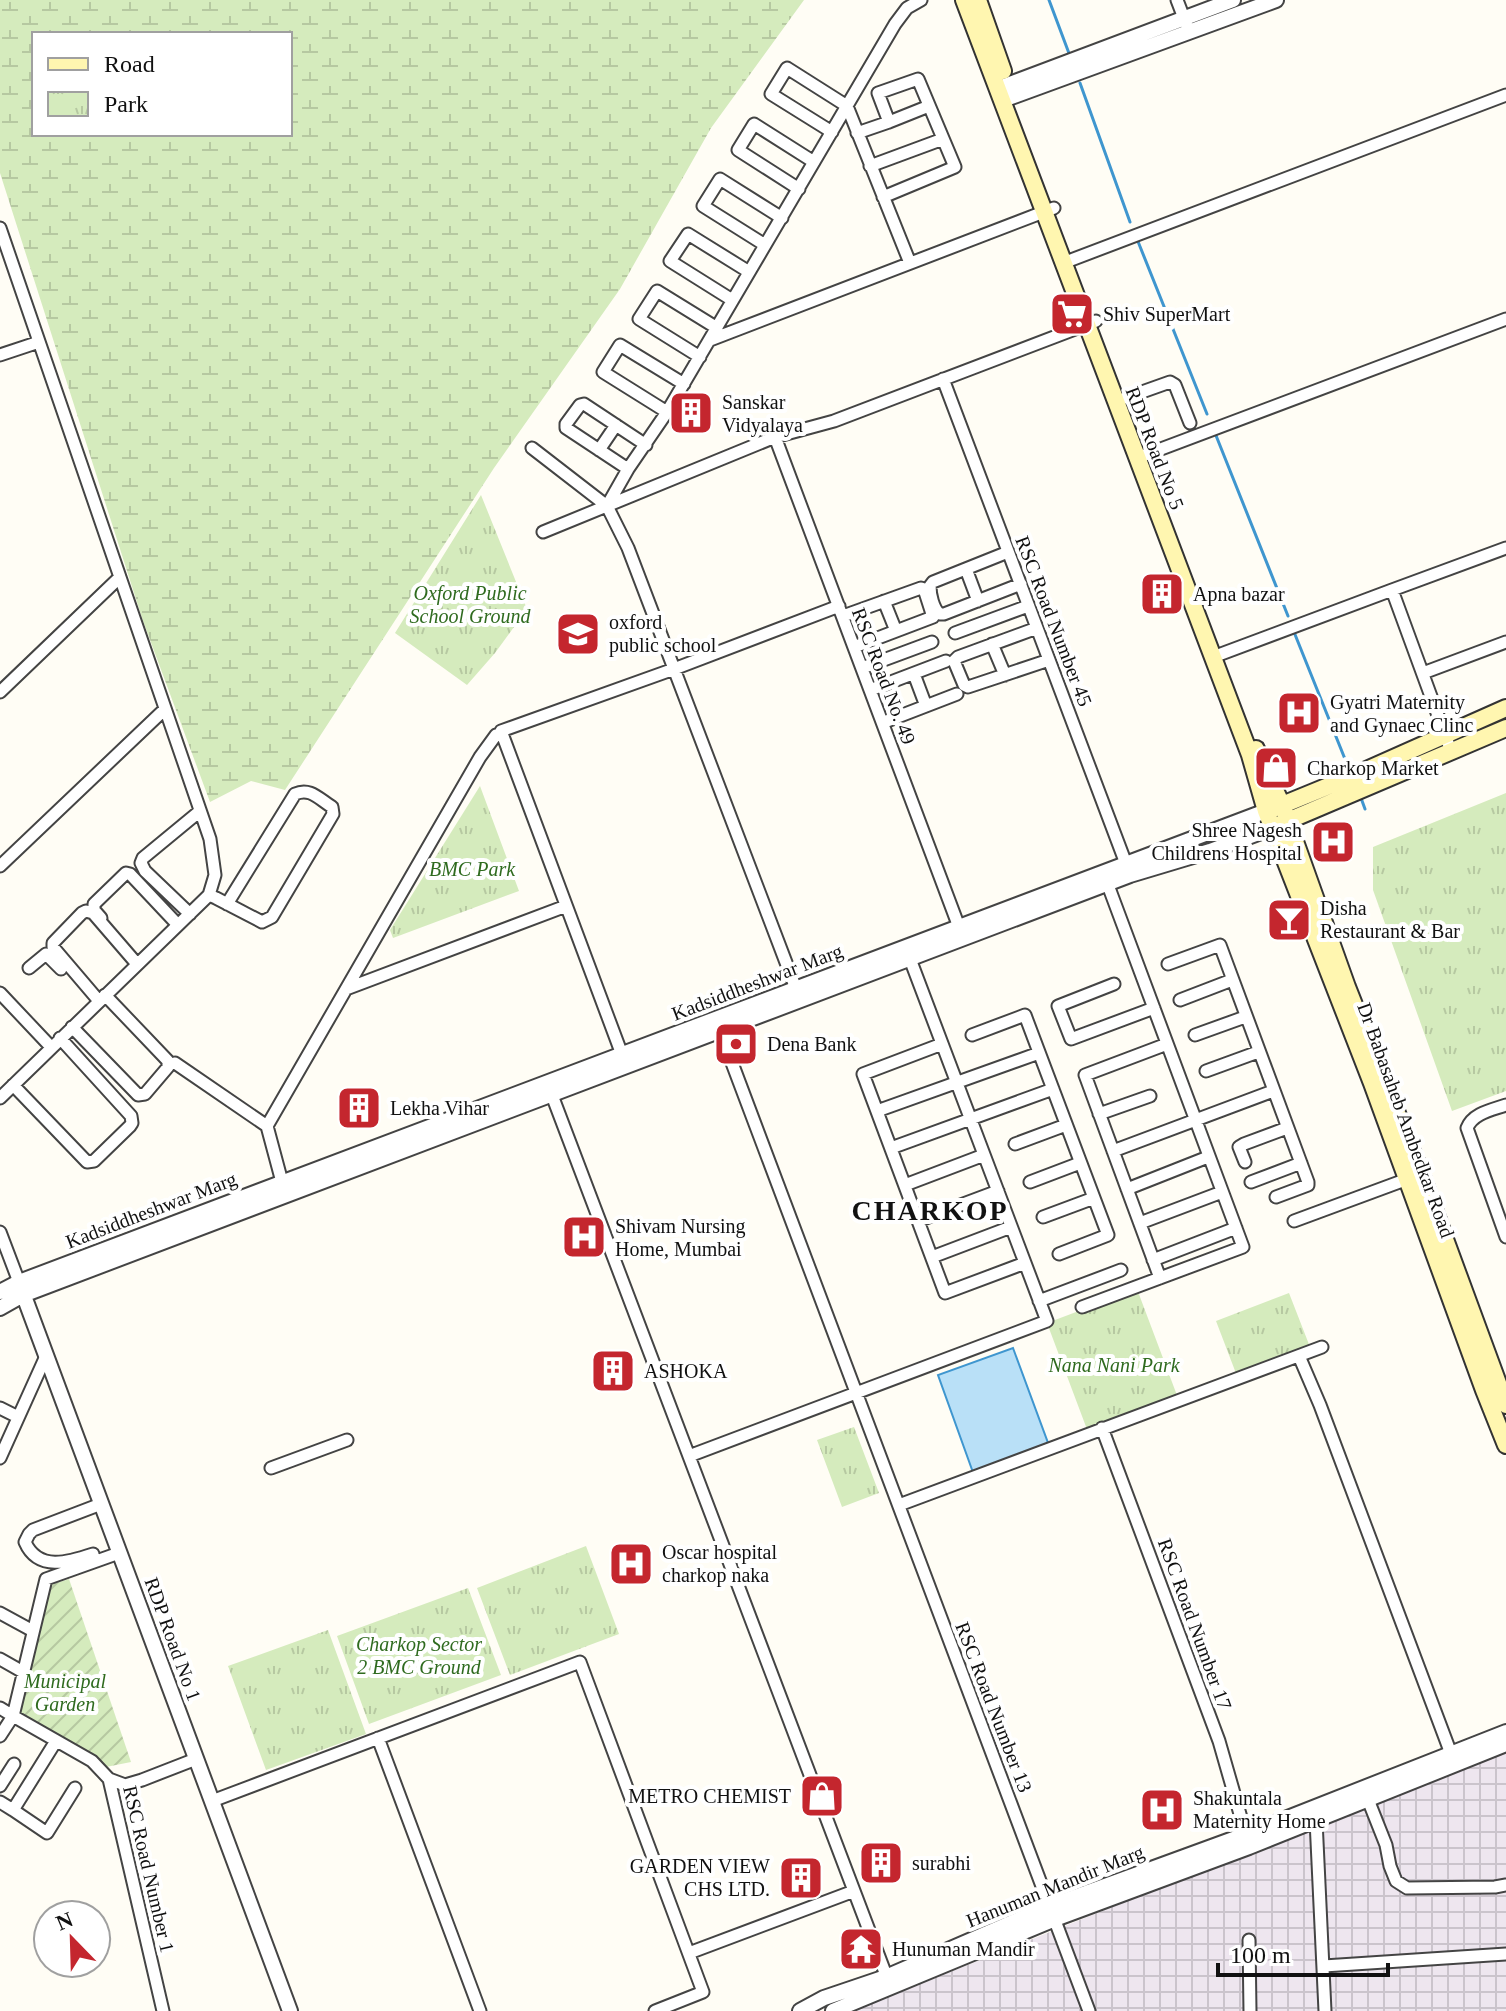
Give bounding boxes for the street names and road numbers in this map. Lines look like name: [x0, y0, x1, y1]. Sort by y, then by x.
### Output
street label: RDP Road No 5: [1121, 383, 1189, 513]
street label: RSC Road Number 45: [1011, 533, 1097, 709]
street label: RSC Road No. 49: [848, 605, 920, 747]
street label: Kadsiddheshwar Marg: [668, 939, 846, 1026]
street label: Dr Babasaheb Ambedkar Road: [1353, 1000, 1459, 1240]
street label: Kadsiddheshwar Marg: [62, 1167, 240, 1254]
street label: RSC Road Number 17: [1154, 1535, 1236, 1713]
street label: RDP Road No 1: [140, 1574, 206, 1704]
street label: RSC Road Number 13: [951, 1619, 1037, 1795]
street label: RSC Road Number 1: [119, 1783, 179, 1955]
street label: Hanuman Mandir Marg: [963, 1840, 1147, 1933]

